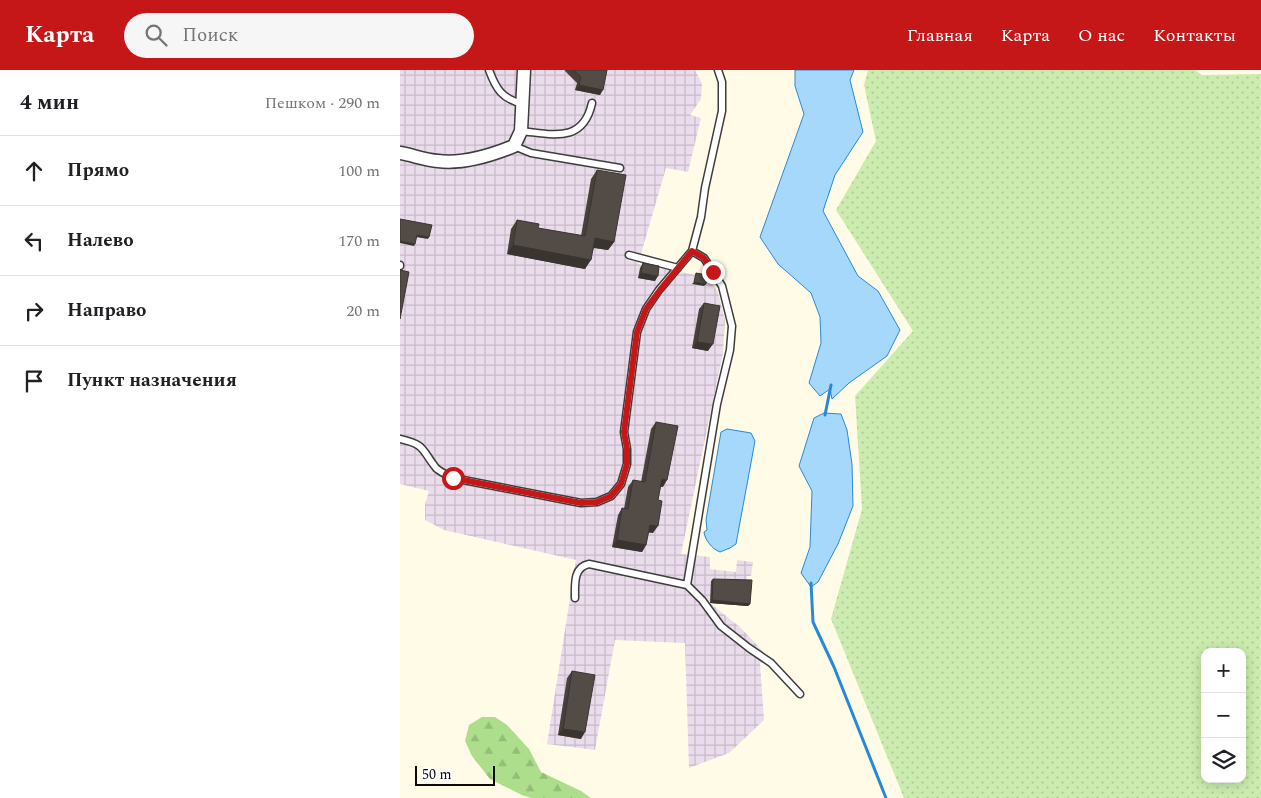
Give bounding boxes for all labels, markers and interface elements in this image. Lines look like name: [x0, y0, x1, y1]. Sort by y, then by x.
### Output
search box: [124, 13, 474, 58]
text: Карта: [25, 17, 94, 53]
icon: search: [142, 21, 170, 49]
text: Поиск: [182, 21, 238, 50]
text: Главная: [907, 22, 973, 49]
text: Карта: [1001, 22, 1050, 49]
text: О нас: [1078, 22, 1125, 49]
text: Контакты: [1153, 22, 1236, 49]
text: 4 мин: [20, 87, 79, 119]
text: Пешком · 290 m: [265, 91, 380, 115]
text: Прямо: [67, 156, 129, 185]
icon: ahead: [20, 157, 48, 185]
text: 100 m: [338, 159, 380, 183]
text: Налево: [67, 226, 134, 255]
icon: left: [20, 227, 48, 255]
text: 170 m: [338, 229, 380, 253]
route end: [702, 261, 725, 284]
text: Направо: [67, 296, 146, 325]
icon: right: [20, 297, 48, 325]
text: 20 m: [346, 299, 380, 323]
text: Пункт назначения: [67, 366, 237, 395]
icon: arrive: [20, 367, 48, 395]
route start: [442, 467, 465, 490]
map controls: [1201, 648, 1246, 783]
button: +: [1201, 648, 1246, 693]
button: −: [1201, 693, 1246, 738]
button: layers: [1201, 738, 1246, 783]
scale bar: [415, 763, 495, 786]
text: 50 m: [422, 764, 452, 785]

